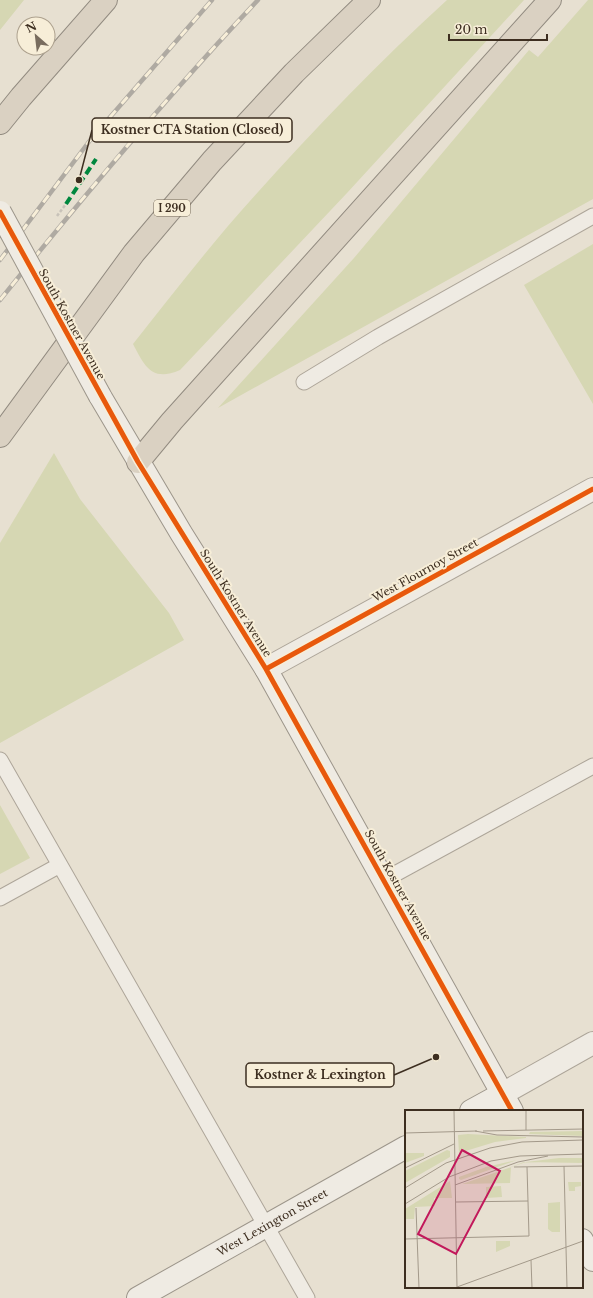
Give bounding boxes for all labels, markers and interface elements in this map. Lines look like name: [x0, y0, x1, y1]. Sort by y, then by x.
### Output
north arrow: [16, 16, 56, 56]
scale bar: [449, 16, 547, 42]
text: N: [23, 18, 40, 36]
text: 20 m: [455, 22, 487, 37]
callout: Kostner CTA Station (Closed): [92, 118, 292, 142]
text: Kostner CTA Station (Closed): [101, 122, 283, 137]
road number: I 290: [154, 200, 190, 216]
street label: South Kostner Avenue: [36, 266, 108, 382]
street label: West Flournoy Street: [369, 535, 481, 605]
street label: South Kostner Avenue: [197, 546, 275, 660]
street label: South Kostner Avenue: [362, 827, 434, 943]
callout: Kostner & Lexington: [246, 1063, 394, 1087]
text: Kostner & Lexington: [254, 1067, 386, 1082]
inset map: [405, 1110, 583, 1288]
street label: West Lexington Street: [213, 1185, 331, 1260]

